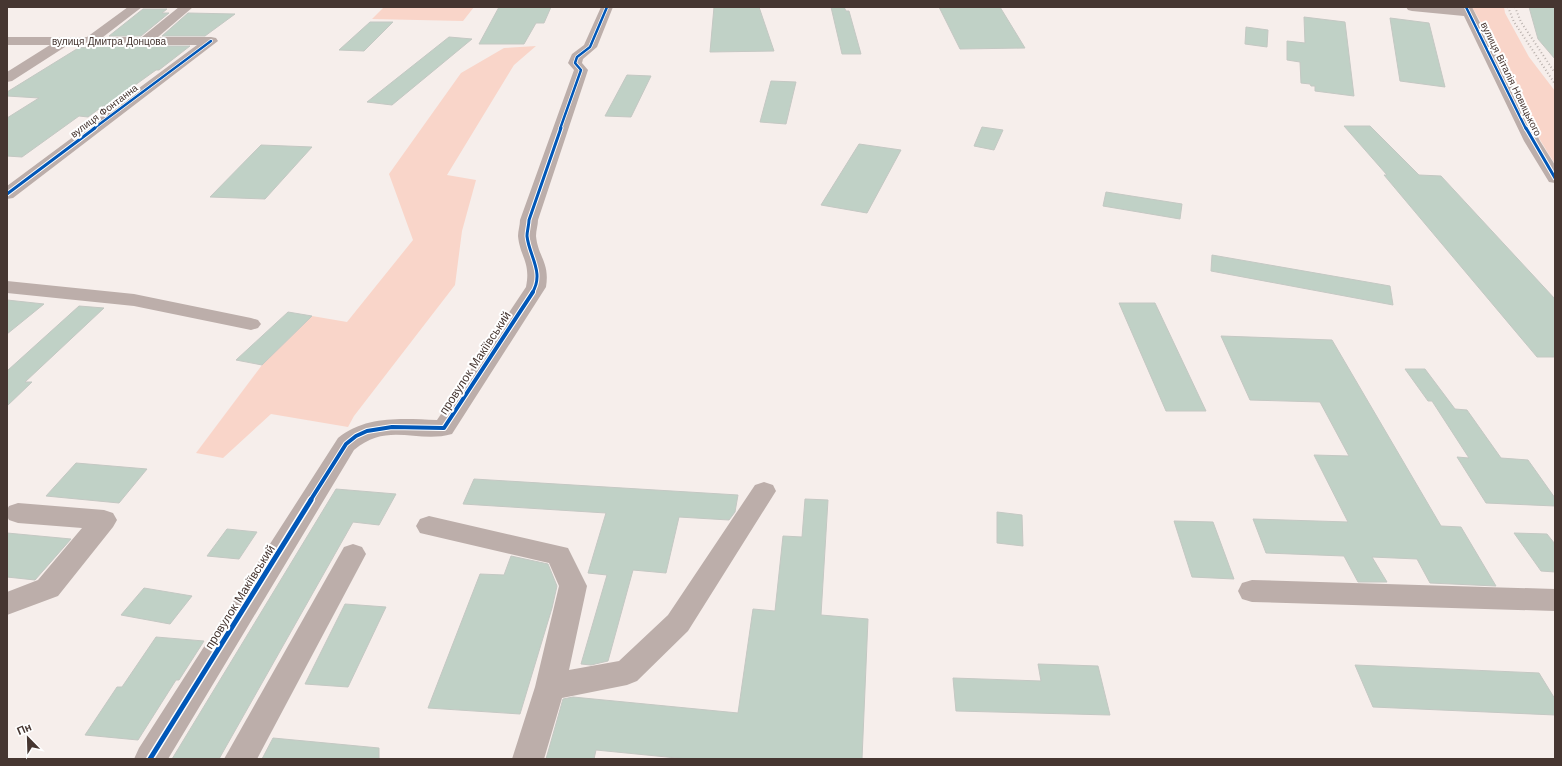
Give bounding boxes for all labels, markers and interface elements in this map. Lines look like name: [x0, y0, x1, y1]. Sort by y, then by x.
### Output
street label: вулиця Віталія Новицького: [1479, 20, 1544, 138]
street label: вулиця Дмитра Донцова: [52, 36, 166, 47]
street label: вулиця Фонтанна: [68, 82, 140, 140]
street label: провулок Макіївський: [436, 309, 514, 417]
street label: провулок Макіївський: [202, 542, 278, 652]
north arrow: [8, 718, 48, 758]
text: Пн: [15, 720, 34, 738]

